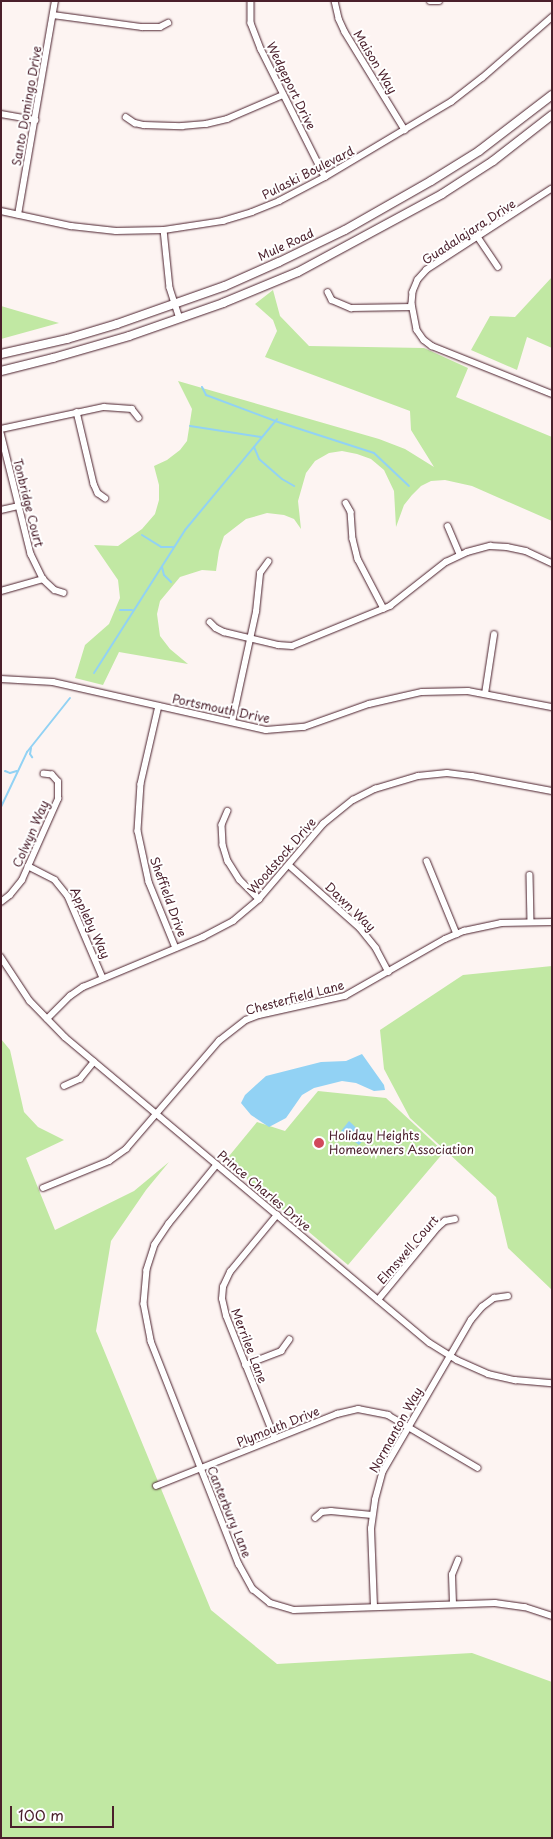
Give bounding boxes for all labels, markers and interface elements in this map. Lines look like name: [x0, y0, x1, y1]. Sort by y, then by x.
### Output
street label: Maison Way: [350, 28, 400, 96]
street label: Wedgeport Drive: [263, 40, 319, 132]
street label: Santo Domingo Drive: [9, 45, 45, 167]
street label: Pulaski Boulevard: [259, 143, 357, 203]
street label: Guadalajara Drive: [420, 196, 518, 268]
street label: Mule Road: [255, 226, 317, 264]
street label: Tonbridge Court: [10, 456, 46, 550]
street label: Portsmouth Drive: [171, 692, 271, 726]
street label: Colwyn Way: [10, 798, 52, 870]
street label: Woodstock Drive: [245, 815, 319, 897]
street label: Sheffield Drive: [147, 855, 189, 939]
street label: Dawn Way: [322, 880, 378, 934]
street label: Appleby Way: [67, 885, 113, 961]
street label: Chesterfield Lane: [244, 978, 346, 1018]
place label: Holiday Heights Homeowners Association: [329, 1129, 474, 1157]
marker: Holiday Heights Homeowners Association: [313, 1137, 325, 1149]
street label: Prince Charles Drive: [214, 1147, 314, 1235]
street label: Elmswell Court: [374, 1213, 442, 1287]
street label: Merrilee Lane: [228, 1306, 270, 1386]
street label: Normanton Way: [367, 1385, 425, 1475]
street label: Plymouth Drive: [234, 1404, 322, 1450]
street label: Canterbury Lane: [204, 1464, 254, 1560]
scale bar: [12, 1796, 116, 1828]
text: 100 m: [18, 1803, 64, 1826]

